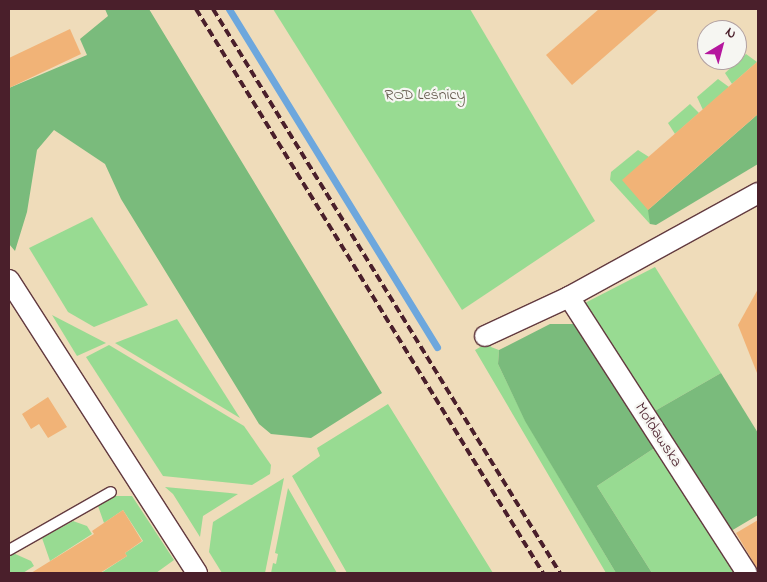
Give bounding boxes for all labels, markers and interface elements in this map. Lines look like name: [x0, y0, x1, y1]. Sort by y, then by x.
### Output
north arrow: [697, 20, 747, 70]
text: N: [721, 22, 741, 45]
park label: ROD Leśnicy: [384, 85, 466, 105]
street label: Mołdawska: [630, 399, 686, 471]

